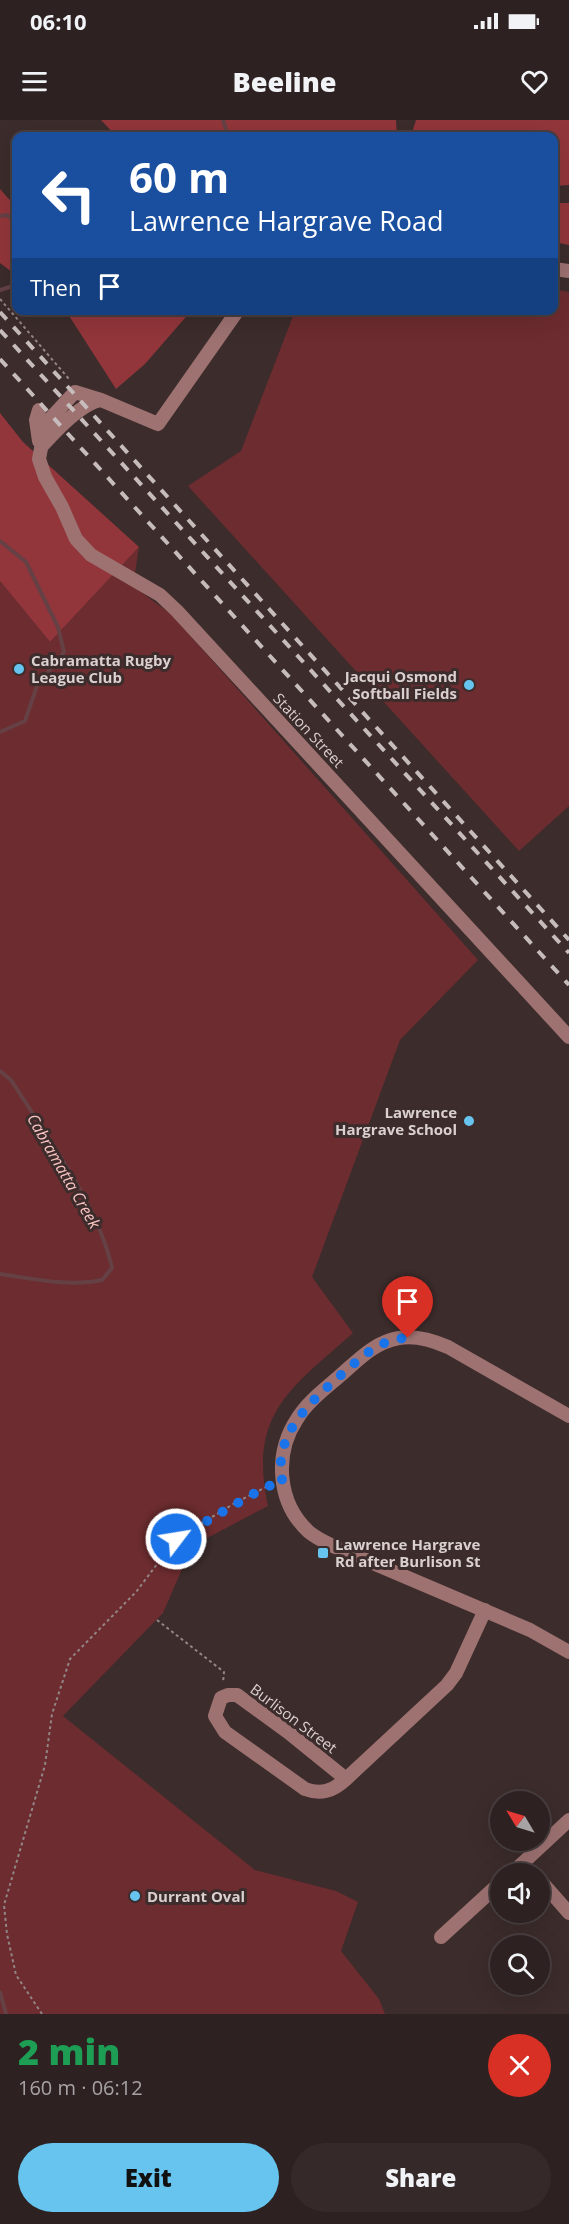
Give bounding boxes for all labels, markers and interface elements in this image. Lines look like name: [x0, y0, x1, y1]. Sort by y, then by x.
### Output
text: 06:10: [30, 6, 87, 36]
text: Beeline: [233, 63, 336, 100]
icon: menu: [18, 65, 51, 98]
icon: heart: [518, 65, 551, 98]
text: 60 m: [129, 148, 229, 205]
icon: left: [30, 156, 108, 234]
text: Lawrence Hargrave Road: [129, 202, 444, 239]
icon: arrive: [93, 270, 126, 303]
text: Then: [30, 272, 81, 302]
place label: Cabramatta Rugby League Club: [31, 650, 171, 687]
marker: Cabramatta Rugby League Club: [12, 662, 26, 676]
place label: Jacqui Osmond Softball Fields: [343, 666, 457, 703]
marker: Jacqui Osmond Softball Fields: [462, 678, 476, 692]
street label: Station Street: [269, 688, 349, 772]
place label: Lawrence Hargrave School: [335, 1102, 457, 1139]
water label: Cabramatta Creek: [22, 1110, 106, 1234]
marker: Lawrence Hargrave School: [462, 1114, 476, 1128]
pin: [382, 1276, 433, 1338]
icon: arrive: [391, 1285, 424, 1318]
position arrow: [144, 1507, 208, 1571]
place label: Lawrence Hargrave Rd after Burlison St: [335, 1534, 481, 1571]
marker: Lawrence Hargrave Rd after Burlison St: [316, 1546, 330, 1560]
street label: Burlison Street: [247, 1679, 341, 1757]
north arrow: [490, 1791, 550, 1851]
map controls: [490, 1791, 550, 1995]
button: sound: [490, 1863, 550, 1923]
place label: Durrant Oval: [147, 1886, 245, 1906]
marker: Durrant Oval: [128, 1889, 142, 1903]
button: search: [490, 1935, 550, 1995]
text: 2 min: [18, 2027, 120, 2076]
button: close: [488, 2034, 551, 2097]
text: 160 m · 06:12: [18, 2074, 143, 2101]
button: Exit: [18, 2143, 279, 2212]
button: Share: [291, 2143, 551, 2212]

